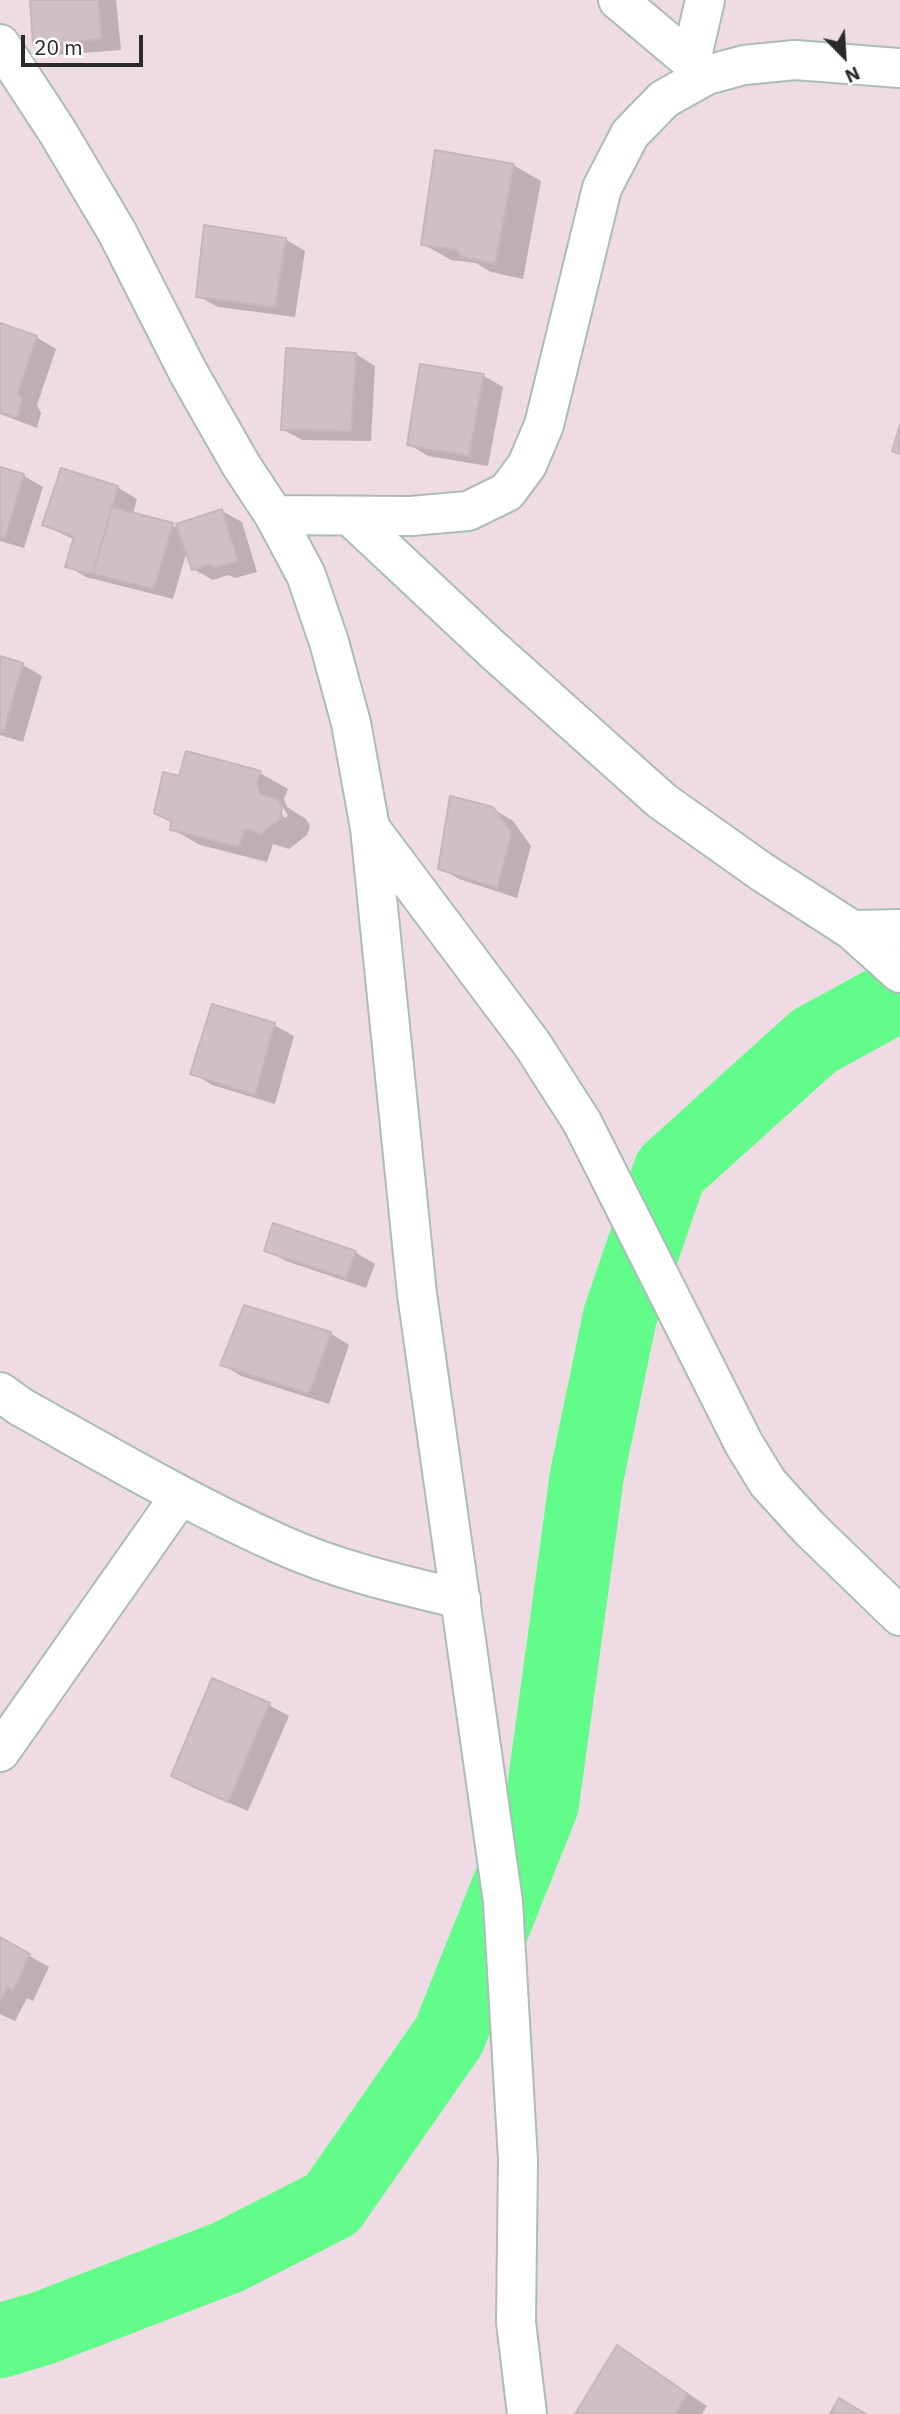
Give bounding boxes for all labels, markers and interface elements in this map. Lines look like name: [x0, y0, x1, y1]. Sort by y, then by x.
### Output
scale bar: [24, 21, 147, 65]
north arrow: [809, 21, 879, 91]
text: 20 m: [34, 33, 83, 61]
text: N: [841, 61, 864, 89]

